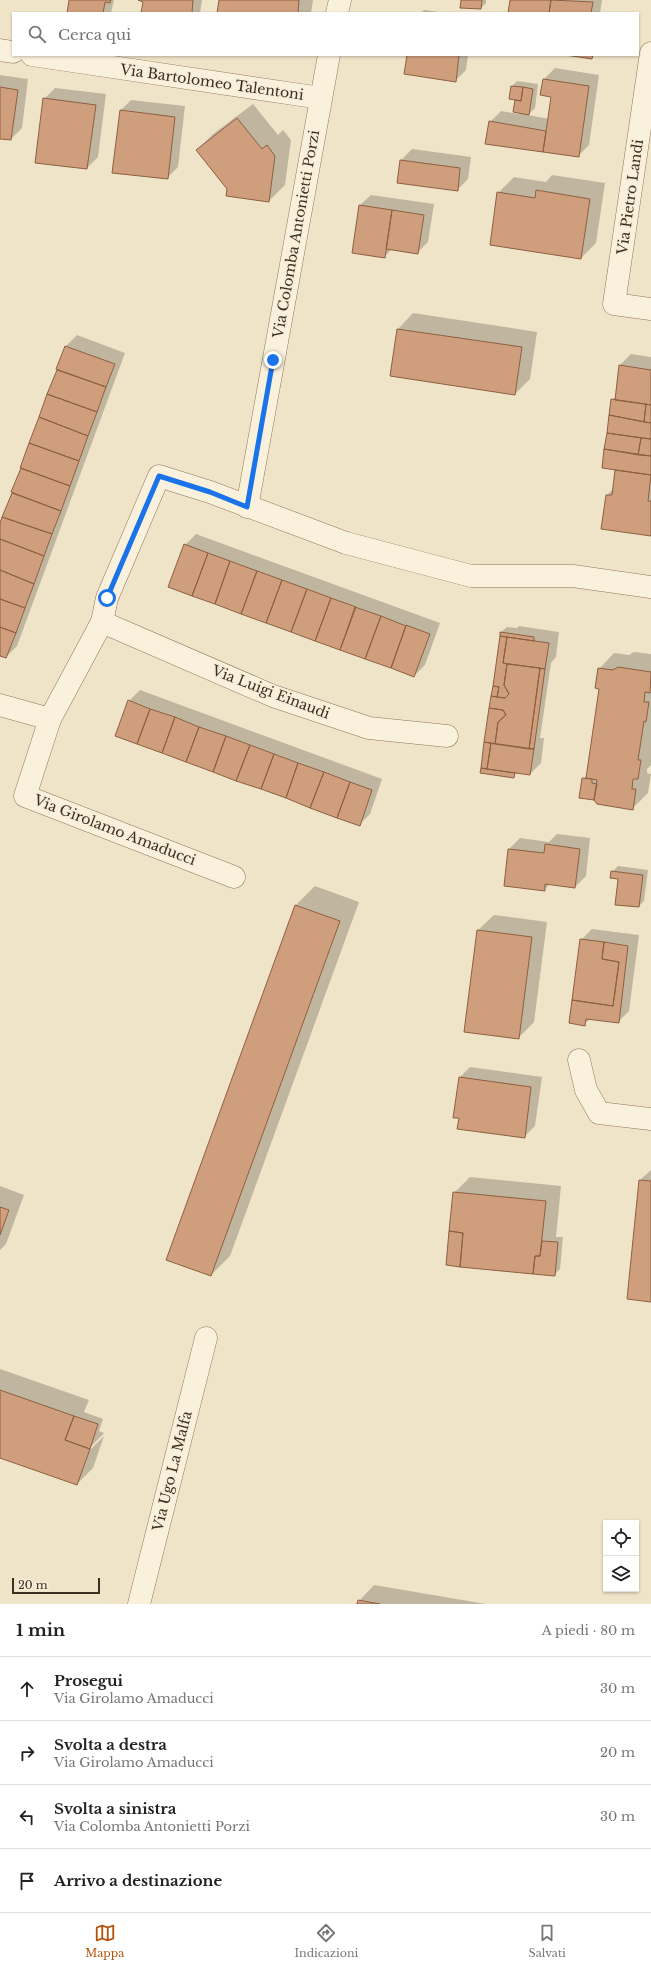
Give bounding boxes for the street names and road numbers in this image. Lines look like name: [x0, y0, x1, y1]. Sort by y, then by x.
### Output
street label: Via Bartolomeo Talentoni: [118, 60, 305, 104]
street label: Via Colomba Antonietti Porzi: [269, 128, 323, 340]
street label: Via Pietro Landi: [613, 138, 647, 257]
street label: Via Luigi Einaudi: [209, 661, 333, 723]
street label: Via Girolamo Amaducci: [31, 790, 199, 869]
street label: Via Ugo La Malfa: [148, 1409, 196, 1534]

